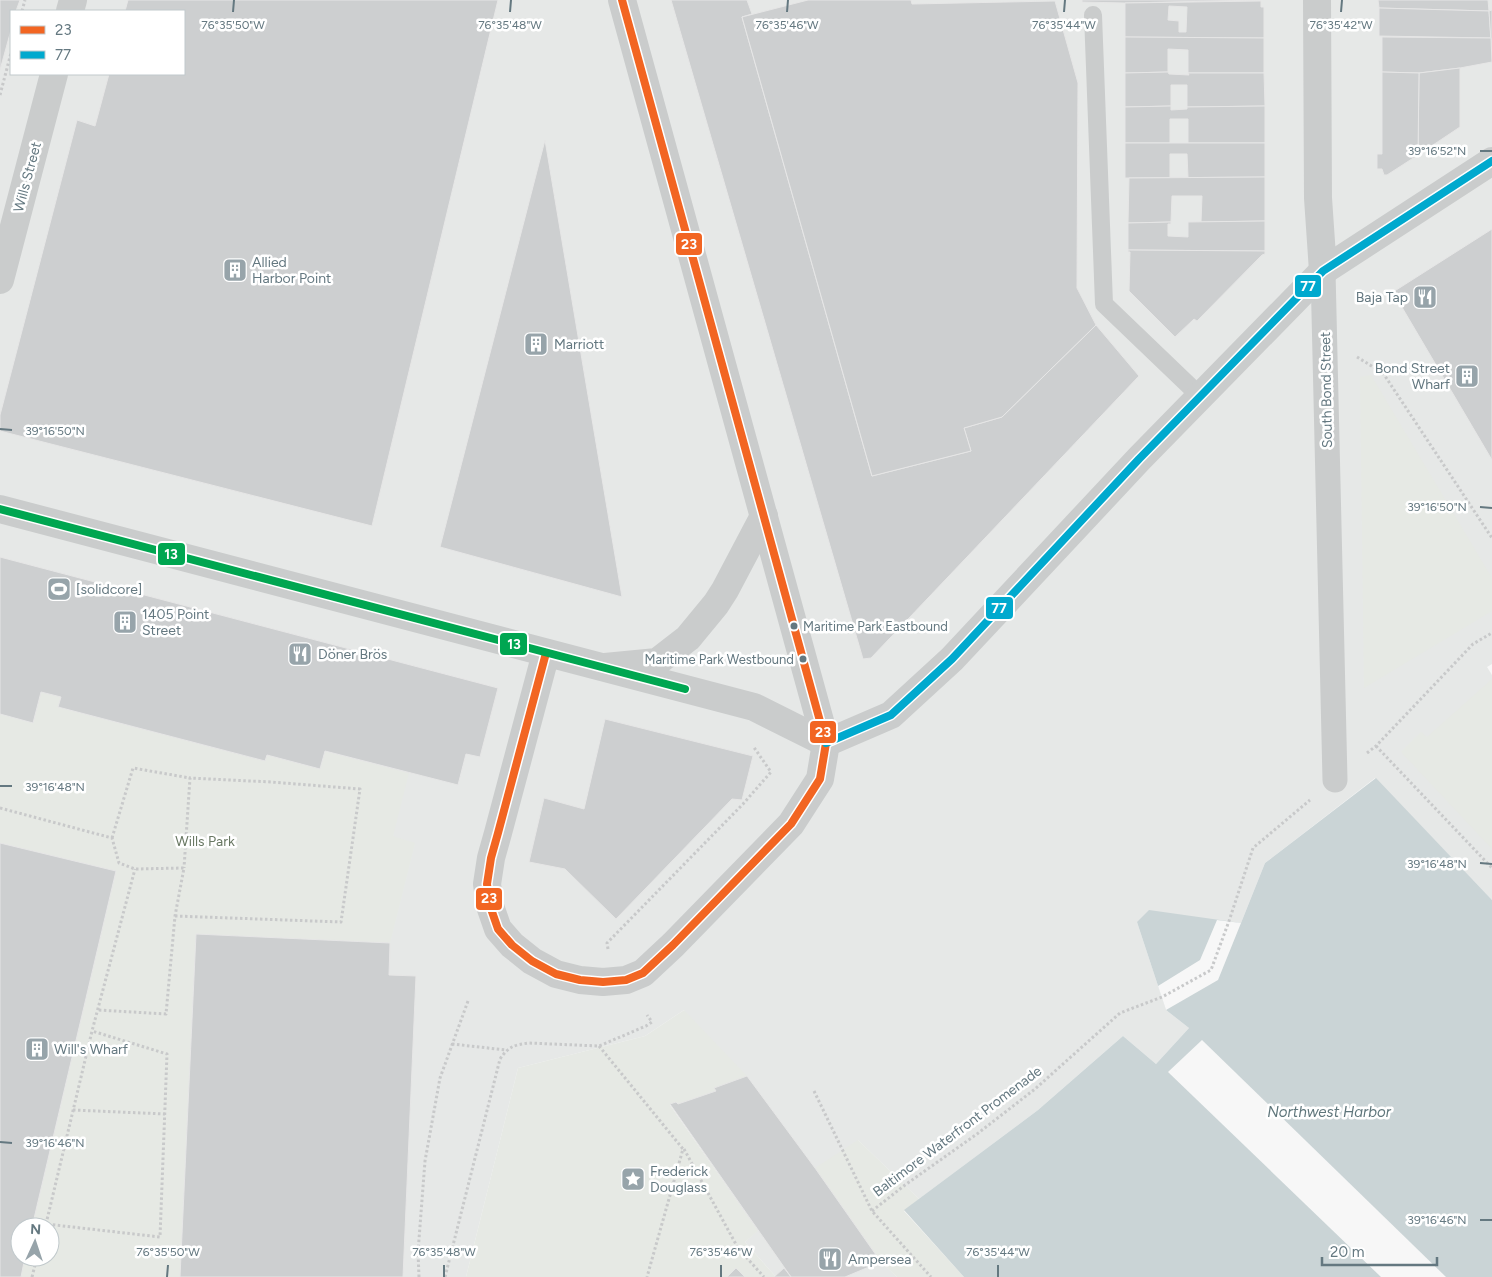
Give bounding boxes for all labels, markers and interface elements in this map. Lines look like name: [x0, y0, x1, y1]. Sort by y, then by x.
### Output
legend: [10, 10, 185, 75]
text: 76°35'50"W: [201, 18, 265, 32]
text: 76°35'48"W: [478, 18, 542, 32]
text: 76°35'46"W: [755, 18, 819, 32]
text: 76°35'44"W: [1032, 18, 1096, 32]
text: 76°35'42"W: [1309, 18, 1373, 32]
text: 23: [55, 21, 72, 39]
text: 77: [55, 46, 71, 64]
street label: Wills Street: [10, 140, 45, 214]
text: 39°16'52"N: [1408, 144, 1466, 158]
line badge: 23: [675, 232, 703, 256]
text: 23: [681, 236, 697, 253]
place label: Allied Harbor Point: [252, 254, 331, 287]
building icon: Allied Harbor Point: [222, 257, 248, 283]
line badge: 77: [1294, 274, 1322, 298]
text: 77: [1300, 278, 1316, 295]
restaurant icon: Baja Tap: [1412, 284, 1438, 310]
place label: Baja Tap: [1356, 289, 1408, 306]
building icon: Marriott: [523, 331, 549, 357]
street label: South Bond Street: [1317, 332, 1336, 448]
place label: Marriott: [554, 336, 604, 353]
place label: Bond Street Wharf: [1375, 360, 1451, 393]
building icon: Bond Street Wharf: [1454, 363, 1480, 389]
text: 39°16'50"N: [25, 424, 85, 438]
text: 39°16'50"N: [1407, 500, 1467, 514]
line badge: 13: [157, 542, 186, 566]
text: 13: [164, 546, 178, 563]
sports icon: [solidcore]: [46, 576, 72, 602]
place label: [solidcore]: [76, 581, 142, 598]
line badge: 77: [985, 596, 1014, 620]
text: 77: [991, 600, 1007, 617]
place label: 1405 Point Street: [142, 606, 209, 639]
building icon: 1405 Point Street: [112, 609, 138, 635]
place label: Maritime Park Eastbound: [803, 619, 948, 634]
marker: Maritime Park Eastbound: [789, 621, 799, 631]
line badge: 13: [499, 632, 528, 656]
text: 13: [507, 636, 521, 653]
restaurant icon: Döner Brös: [287, 641, 313, 667]
place label: Döner Brös: [318, 646, 387, 663]
place label: Maritime Park Westbound: [644, 652, 794, 667]
marker: Maritime Park Westbound: [798, 654, 808, 664]
line badge: 23: [809, 720, 837, 744]
text: 23: [815, 724, 831, 741]
text: 39°16'48"N: [25, 780, 85, 794]
park label: Wills Park: [175, 833, 235, 850]
text: 39°16'48"N: [1407, 857, 1467, 871]
line badge: 23: [475, 887, 503, 911]
text: 23: [481, 890, 497, 907]
building icon: Will's Wharf: [24, 1036, 50, 1062]
place label: Will's Wharf: [54, 1041, 129, 1058]
street label: Baltimore Waterfront Promenade: [870, 1062, 1045, 1200]
water label: Northwest Harbor: [1267, 1103, 1392, 1121]
text: 39°16'46"N: [25, 1136, 85, 1150]
place label: Frederick Douglass: [650, 1163, 708, 1196]
place icon: Frederick Douglass: [620, 1166, 646, 1192]
text: 39°16'46"N: [1407, 1213, 1467, 1227]
north arrow: [10, 1217, 60, 1267]
text: N: [30, 1221, 42, 1238]
scale bar: [1322, 1234, 1437, 1266]
text: 20 m: [1330, 1243, 1364, 1261]
text: 76°35'50"W: [136, 1245, 200, 1259]
text: 76°35'48"W: [412, 1245, 476, 1259]
text: 76°35'46"W: [689, 1245, 753, 1259]
text: 76°35'44"W: [966, 1245, 1030, 1259]
restaurant icon: Ampersea: [817, 1246, 843, 1272]
place label: Ampersea: [848, 1251, 911, 1268]

